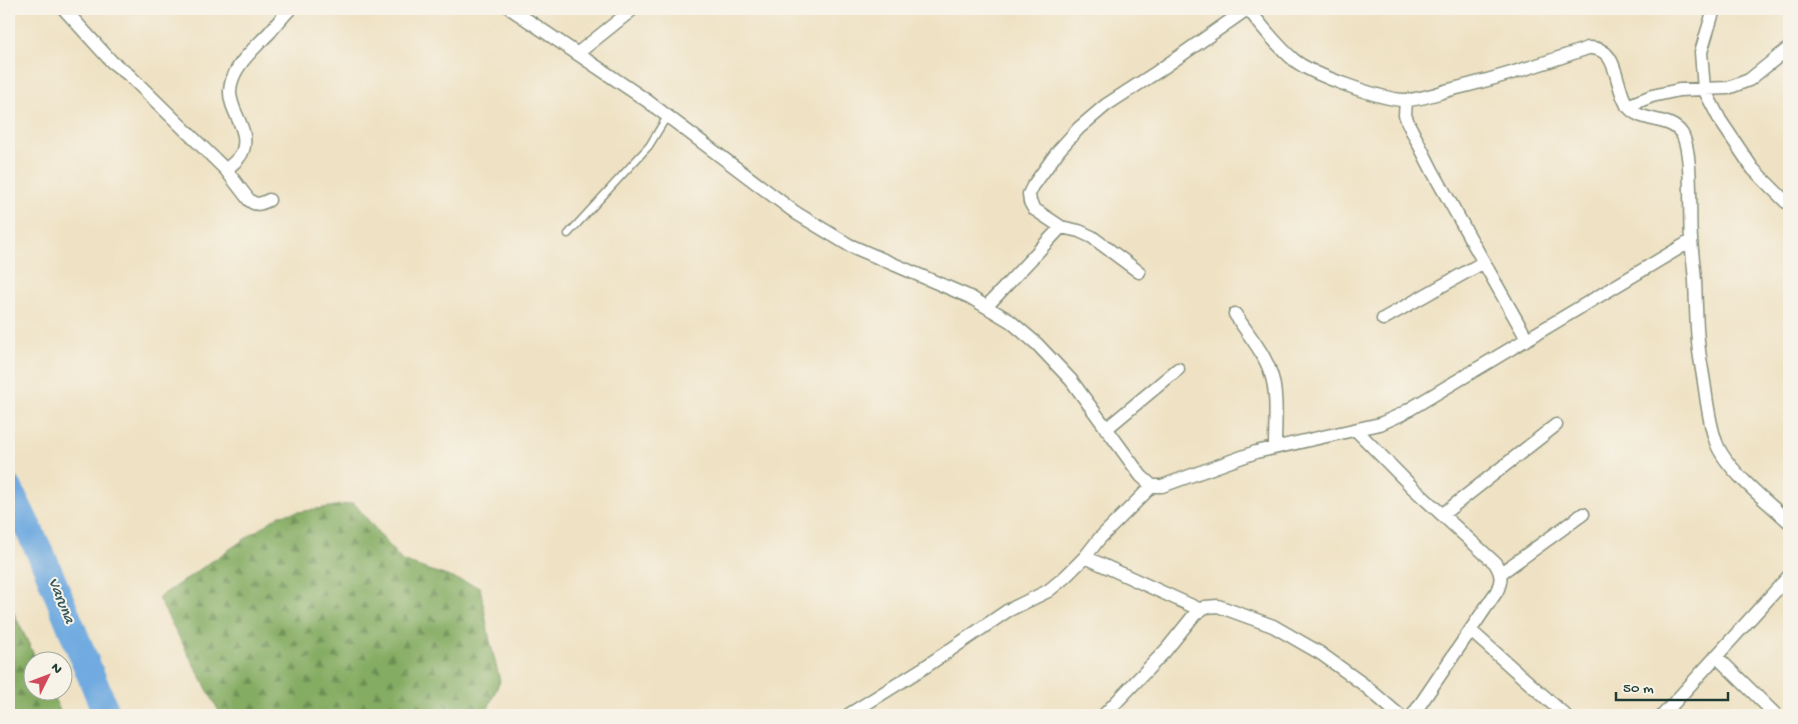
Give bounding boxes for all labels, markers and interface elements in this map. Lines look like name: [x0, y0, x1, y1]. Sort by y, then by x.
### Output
water label: Varuna: [42, 575, 78, 628]
north arrow: [22, 652, 72, 702]
text: N: [46, 660, 65, 678]
scale bar: [1616, 669, 1728, 701]
text: 50 m: [1623, 680, 1654, 698]

